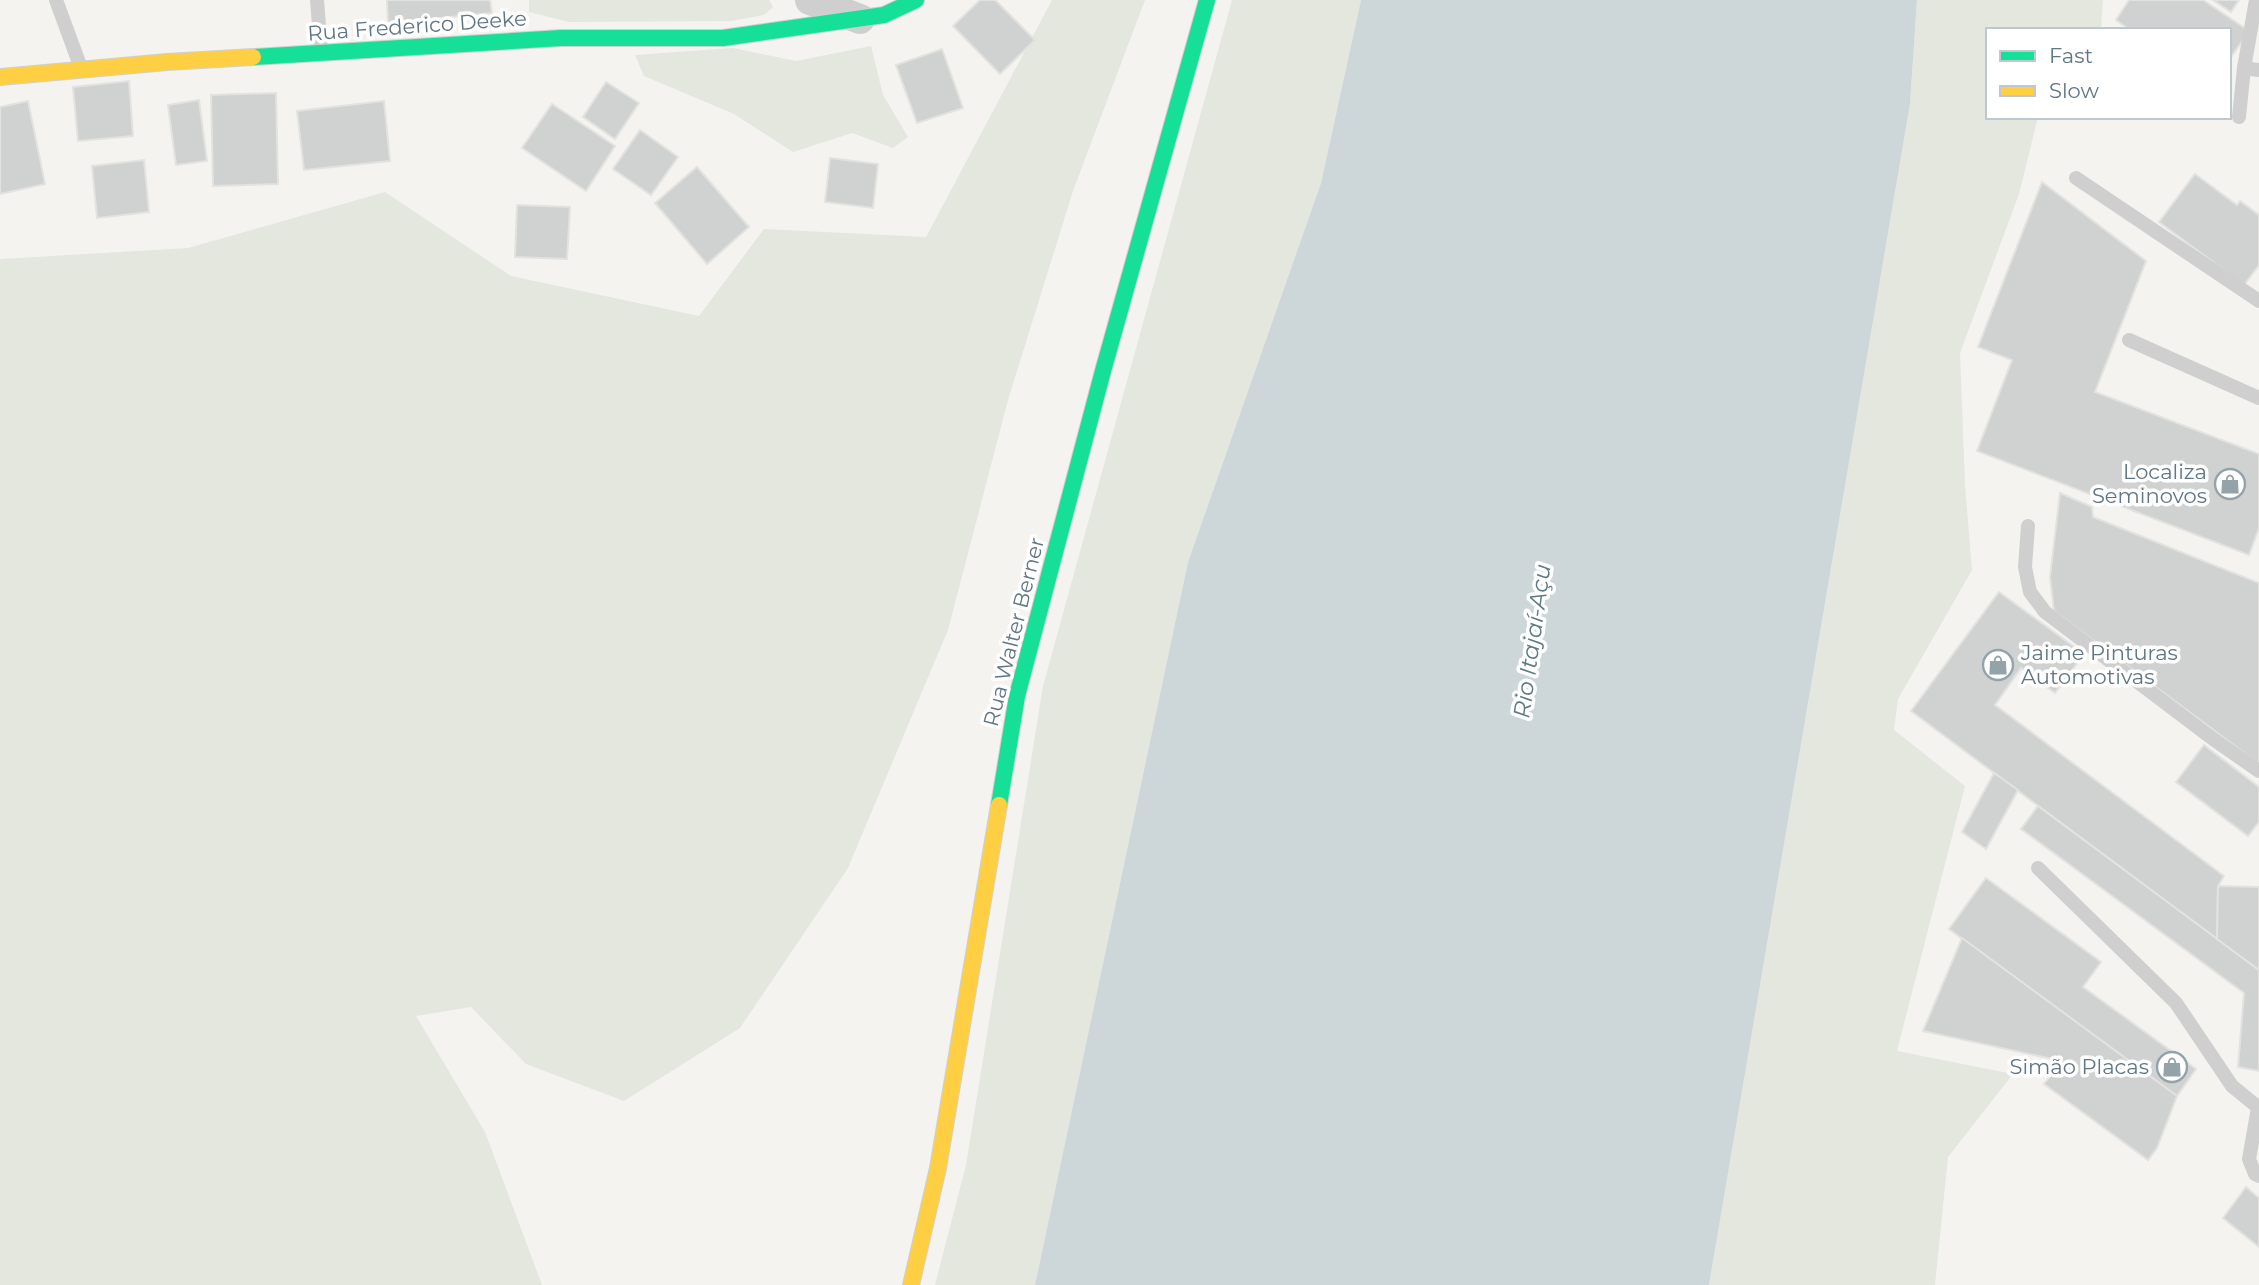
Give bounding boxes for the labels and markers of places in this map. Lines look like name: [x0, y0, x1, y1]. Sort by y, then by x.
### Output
place label: Localiza Seminovos: [2092, 459, 2207, 508]
shop icon: Localiza Seminovos: [2213, 467, 2247, 501]
place label: Jaime Pinturas Automotivas: [2020, 640, 2178, 689]
shop icon: Jaime Pinturas Automotivas: [1981, 648, 2015, 682]
shop icon: Simão Placas: [2155, 1050, 2189, 1084]
place label: Simão Placas: [2010, 1054, 2149, 1079]

